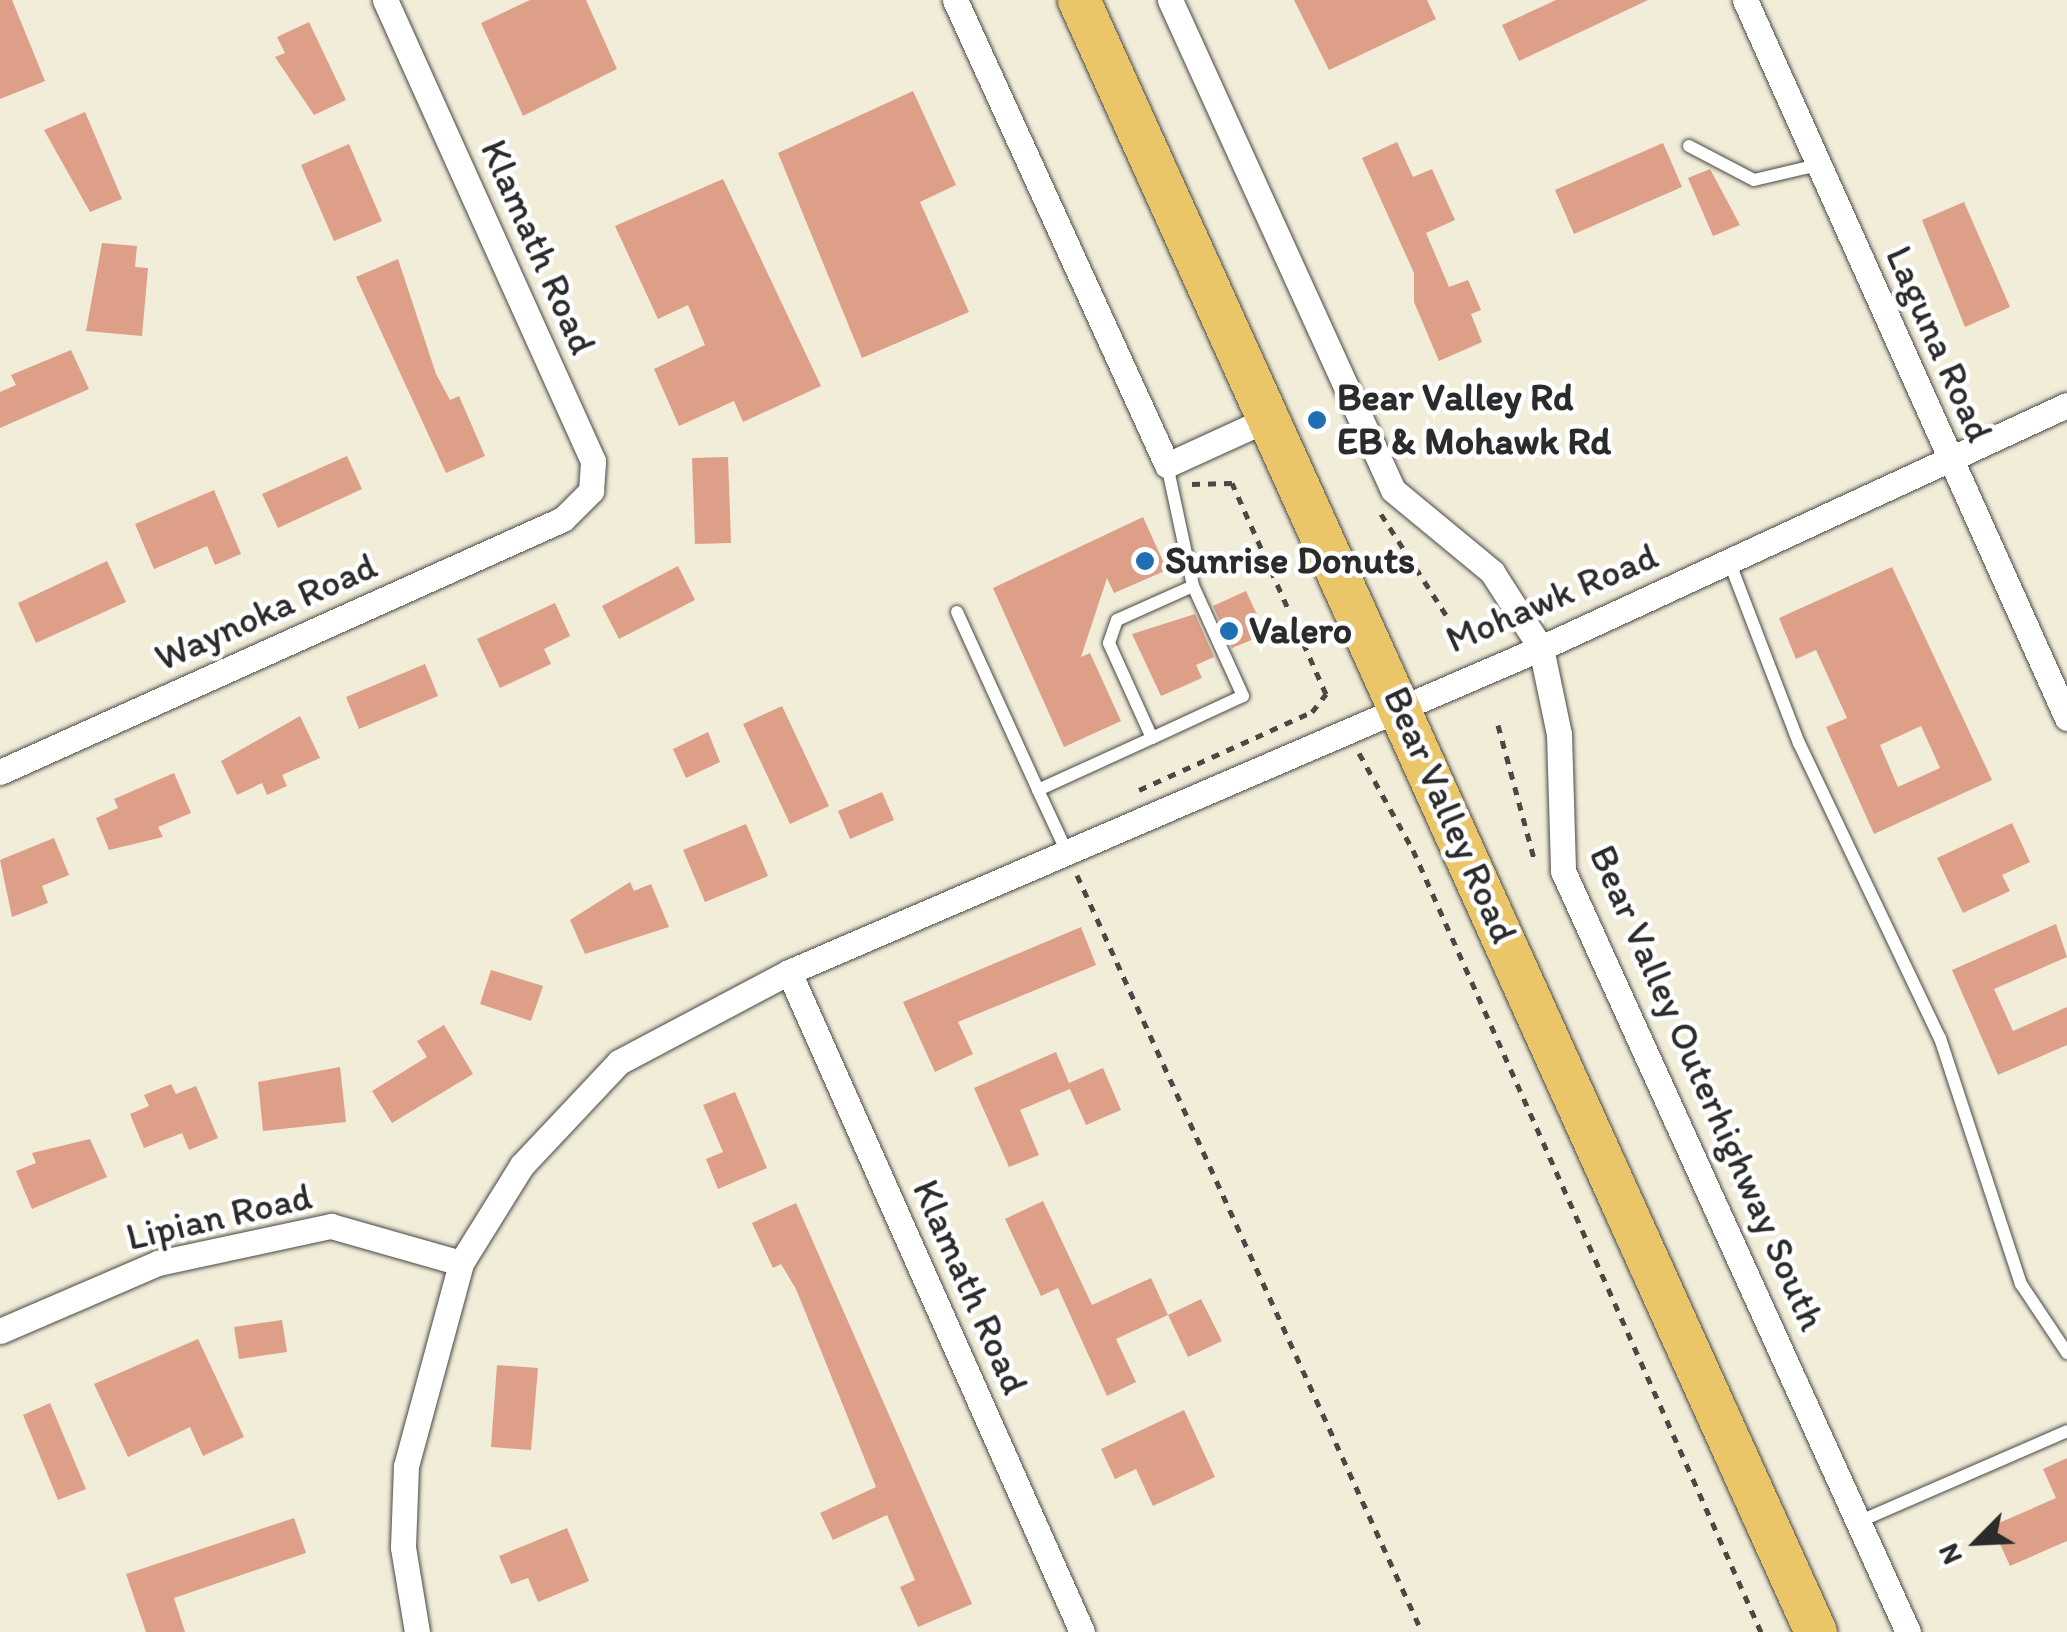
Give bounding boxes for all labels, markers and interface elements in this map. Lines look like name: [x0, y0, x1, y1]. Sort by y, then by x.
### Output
street label: Klamath Road: [471, 133, 605, 361]
street label: Laguna Road: [1876, 239, 2002, 449]
place label: Bear Valley Rd EB & Mohawk Rd: [1337, 375, 1610, 464]
marker: Bear Valley Rd EB & Mohawk Rd: [1306, 409, 1328, 431]
street label: Mohawk Road: [1440, 533, 1664, 663]
place label: Sunrise Donuts: [1165, 538, 1415, 584]
street label: Waynoka Road: [148, 543, 384, 681]
marker: Sunrise Donuts: [1134, 550, 1156, 572]
place label: Valero: [1249, 608, 1352, 654]
marker: Valero: [1218, 620, 1240, 642]
street label: Bear Valley Road: [1374, 681, 1526, 949]
street label: Bear Valley Outerhighway South: [1580, 840, 1834, 1336]
street label: Klamath Road: [903, 1173, 1037, 1401]
street label: Lipian Road: [122, 1174, 316, 1260]
north arrow: [1927, 1492, 2027, 1592]
text: N: [1930, 1539, 1969, 1570]

